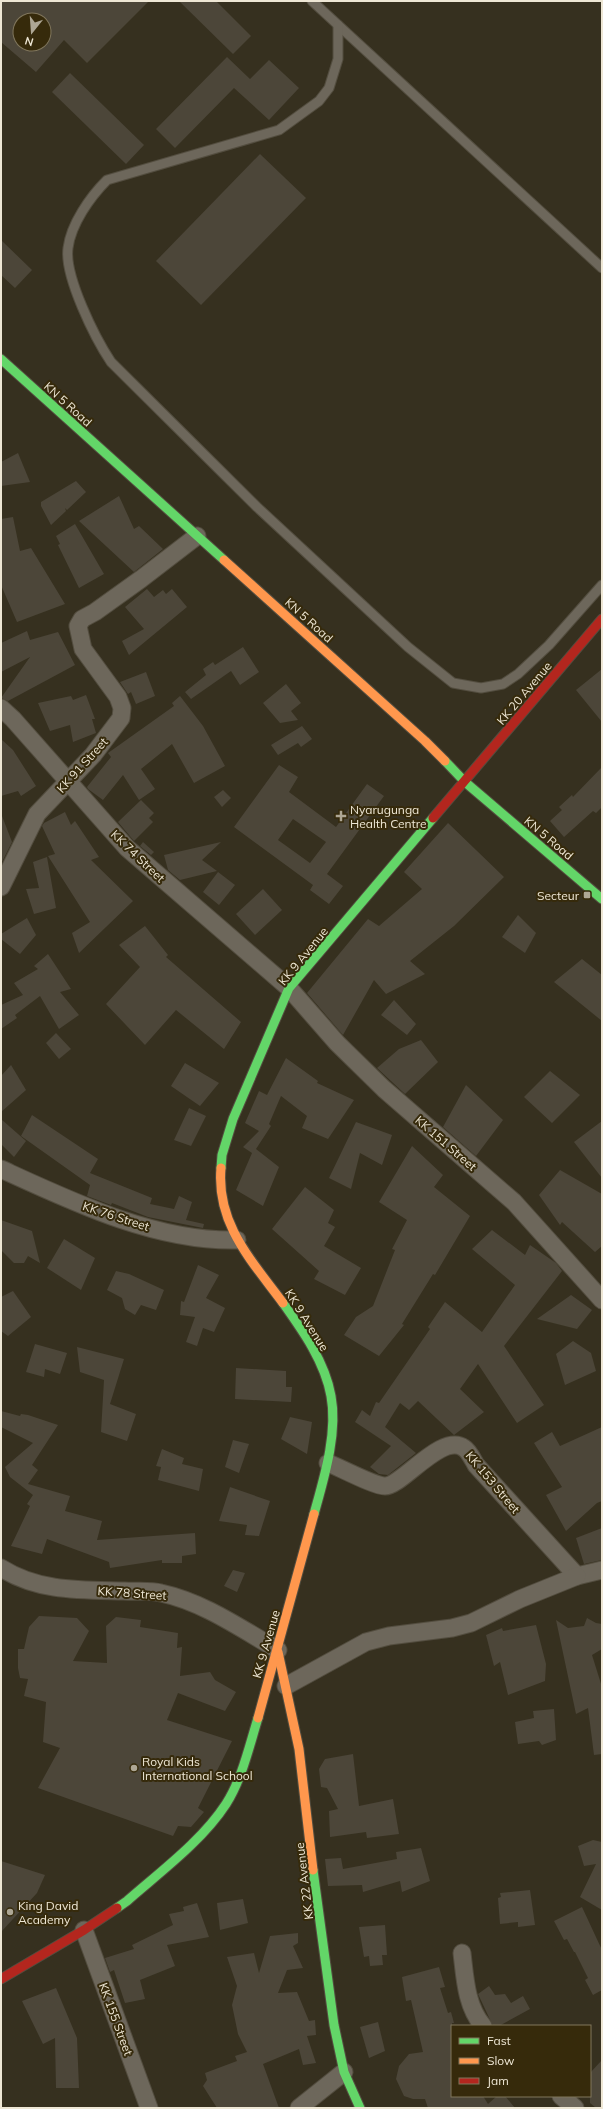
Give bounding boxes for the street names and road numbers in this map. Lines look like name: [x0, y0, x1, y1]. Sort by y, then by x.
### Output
street label: KN 5 Road: [41, 379, 95, 429]
street label: KN 5 Road: [282, 595, 336, 645]
street label: KK 20 Avenue: [493, 658, 555, 728]
street label: KK 91 Street: [53, 734, 111, 796]
street label: KN 5 Road: [521, 813, 577, 863]
street label: KK 74 Street: [108, 827, 168, 885]
street label: KK 9 Avenue: [275, 924, 331, 988]
street label: KK 151 Street: [412, 1112, 480, 1174]
street label: KK 76 Street: [81, 1198, 151, 1234]
street label: KK 9 Avenue: [282, 1286, 332, 1354]
street label: KK 153 Street: [463, 1448, 523, 1516]
street label: KK 78 Street: [97, 1583, 167, 1603]
street label: KK 9 Avenue: [249, 1608, 283, 1680]
street label: KK 22 Avenue: [292, 1842, 316, 1920]
street label: KK 155 Street: [96, 1981, 136, 2057]

